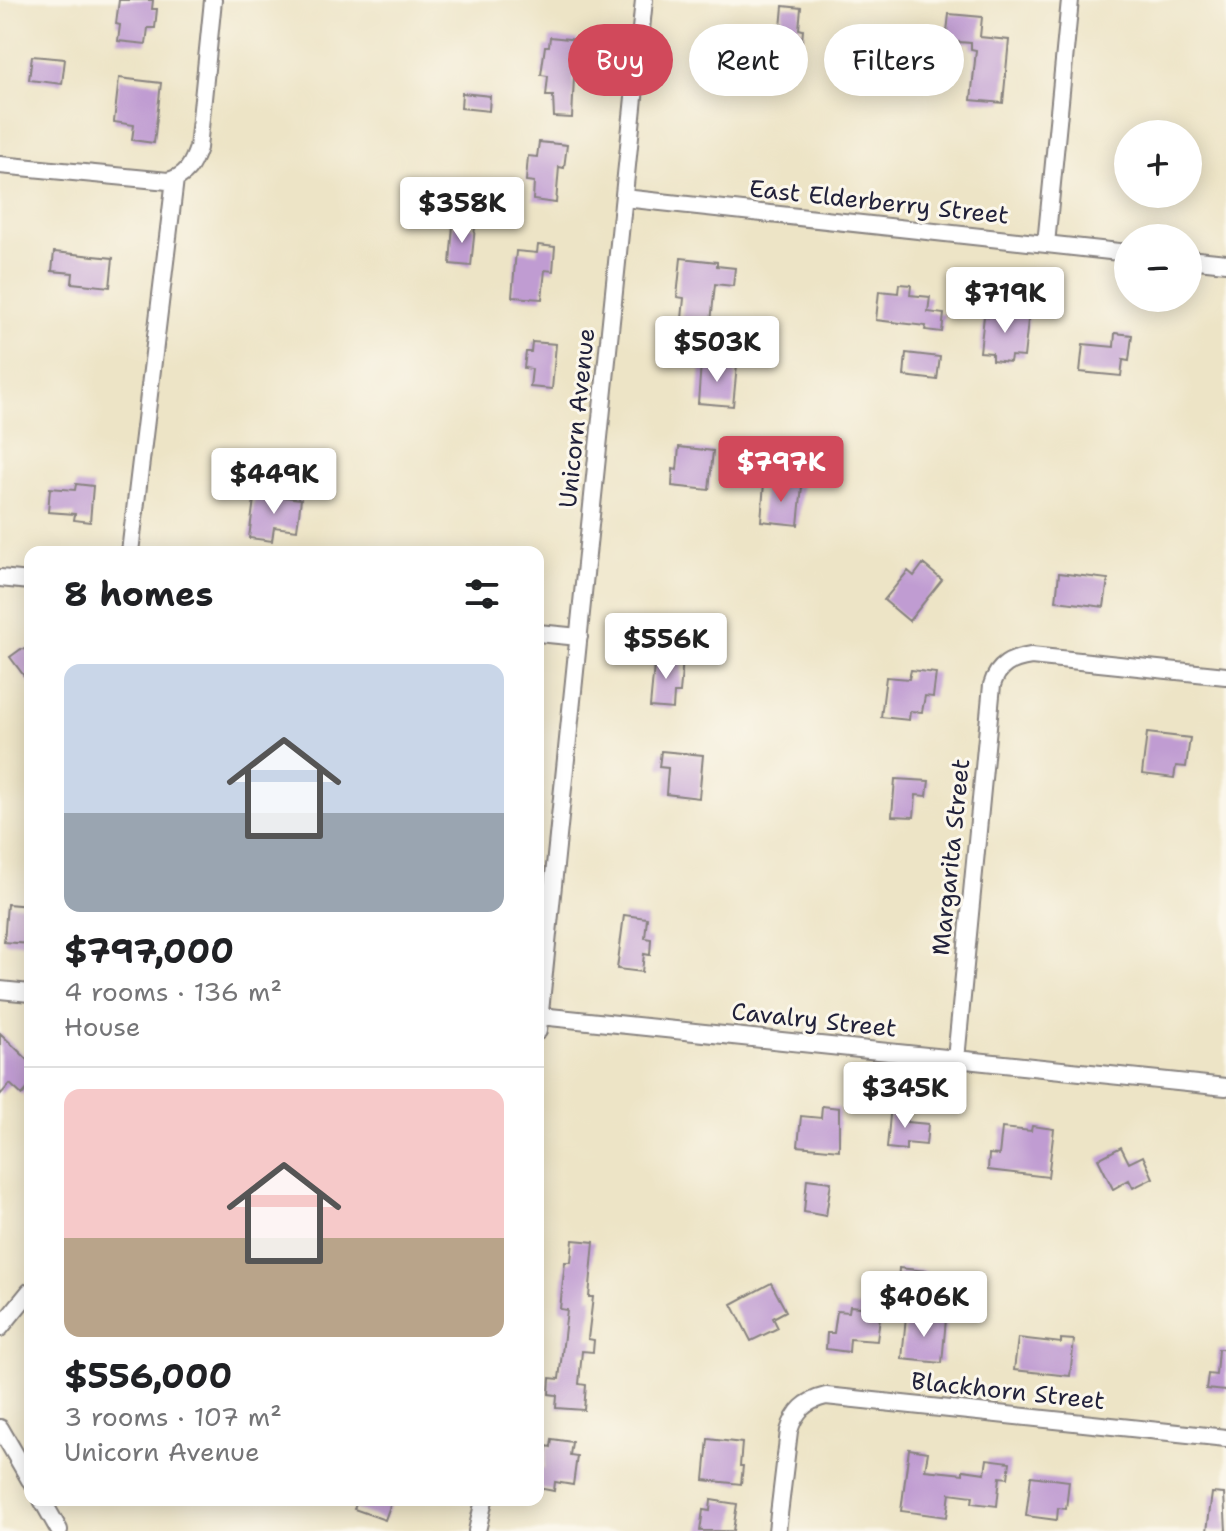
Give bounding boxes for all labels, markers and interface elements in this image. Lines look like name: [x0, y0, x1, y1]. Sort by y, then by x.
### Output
chip: Buy: [568, 24, 673, 96]
chip: Rent: [689, 24, 808, 96]
chip: Filters: [824, 24, 964, 96]
map controls: [1114, 120, 1202, 312]
button: +: [1114, 120, 1202, 208]
street label: East Elderberry Street: [748, 172, 1010, 232]
pin: $358K: [406, 177, 518, 245]
text: $358K: [418, 185, 506, 220]
button: −: [1114, 224, 1202, 312]
pin: $719K: [949, 267, 1061, 335]
text: $719K: [964, 275, 1046, 310]
pin: $503K: [661, 316, 773, 384]
text: $503K: [673, 324, 761, 359]
street label: Unicorn Avenue: [552, 327, 602, 509]
pin: $797K: [725, 436, 837, 504]
text: $797K: [737, 444, 826, 479]
pin: $449K: [218, 448, 330, 516]
text: $449K: [229, 456, 319, 491]
text: 8 homes: [64, 571, 213, 617]
icon: filters: [460, 572, 504, 616]
pin: $556K: [610, 613, 722, 681]
text: $556K: [623, 621, 709, 656]
icon: home: [212, 716, 356, 860]
street label: Margarita Street: [925, 757, 977, 957]
text: $797,000: [64, 928, 234, 974]
text: 4 rooms · 136 m²: [64, 974, 282, 1009]
street label: Cavalry Street: [730, 995, 898, 1045]
text: House: [64, 1009, 140, 1044]
pin: $345K: [849, 1062, 961, 1130]
text: $345K: [861, 1070, 949, 1105]
icon: home: [212, 1141, 356, 1285]
pin: $406K: [868, 1271, 980, 1339]
text: $406K: [879, 1279, 969, 1314]
text: $556,000: [64, 1353, 232, 1399]
street label: Blackhorn Street: [910, 1365, 1106, 1417]
text: 3 rooms · 107 m²: [64, 1399, 282, 1434]
text: Unicorn Avenue: [64, 1434, 260, 1469]

